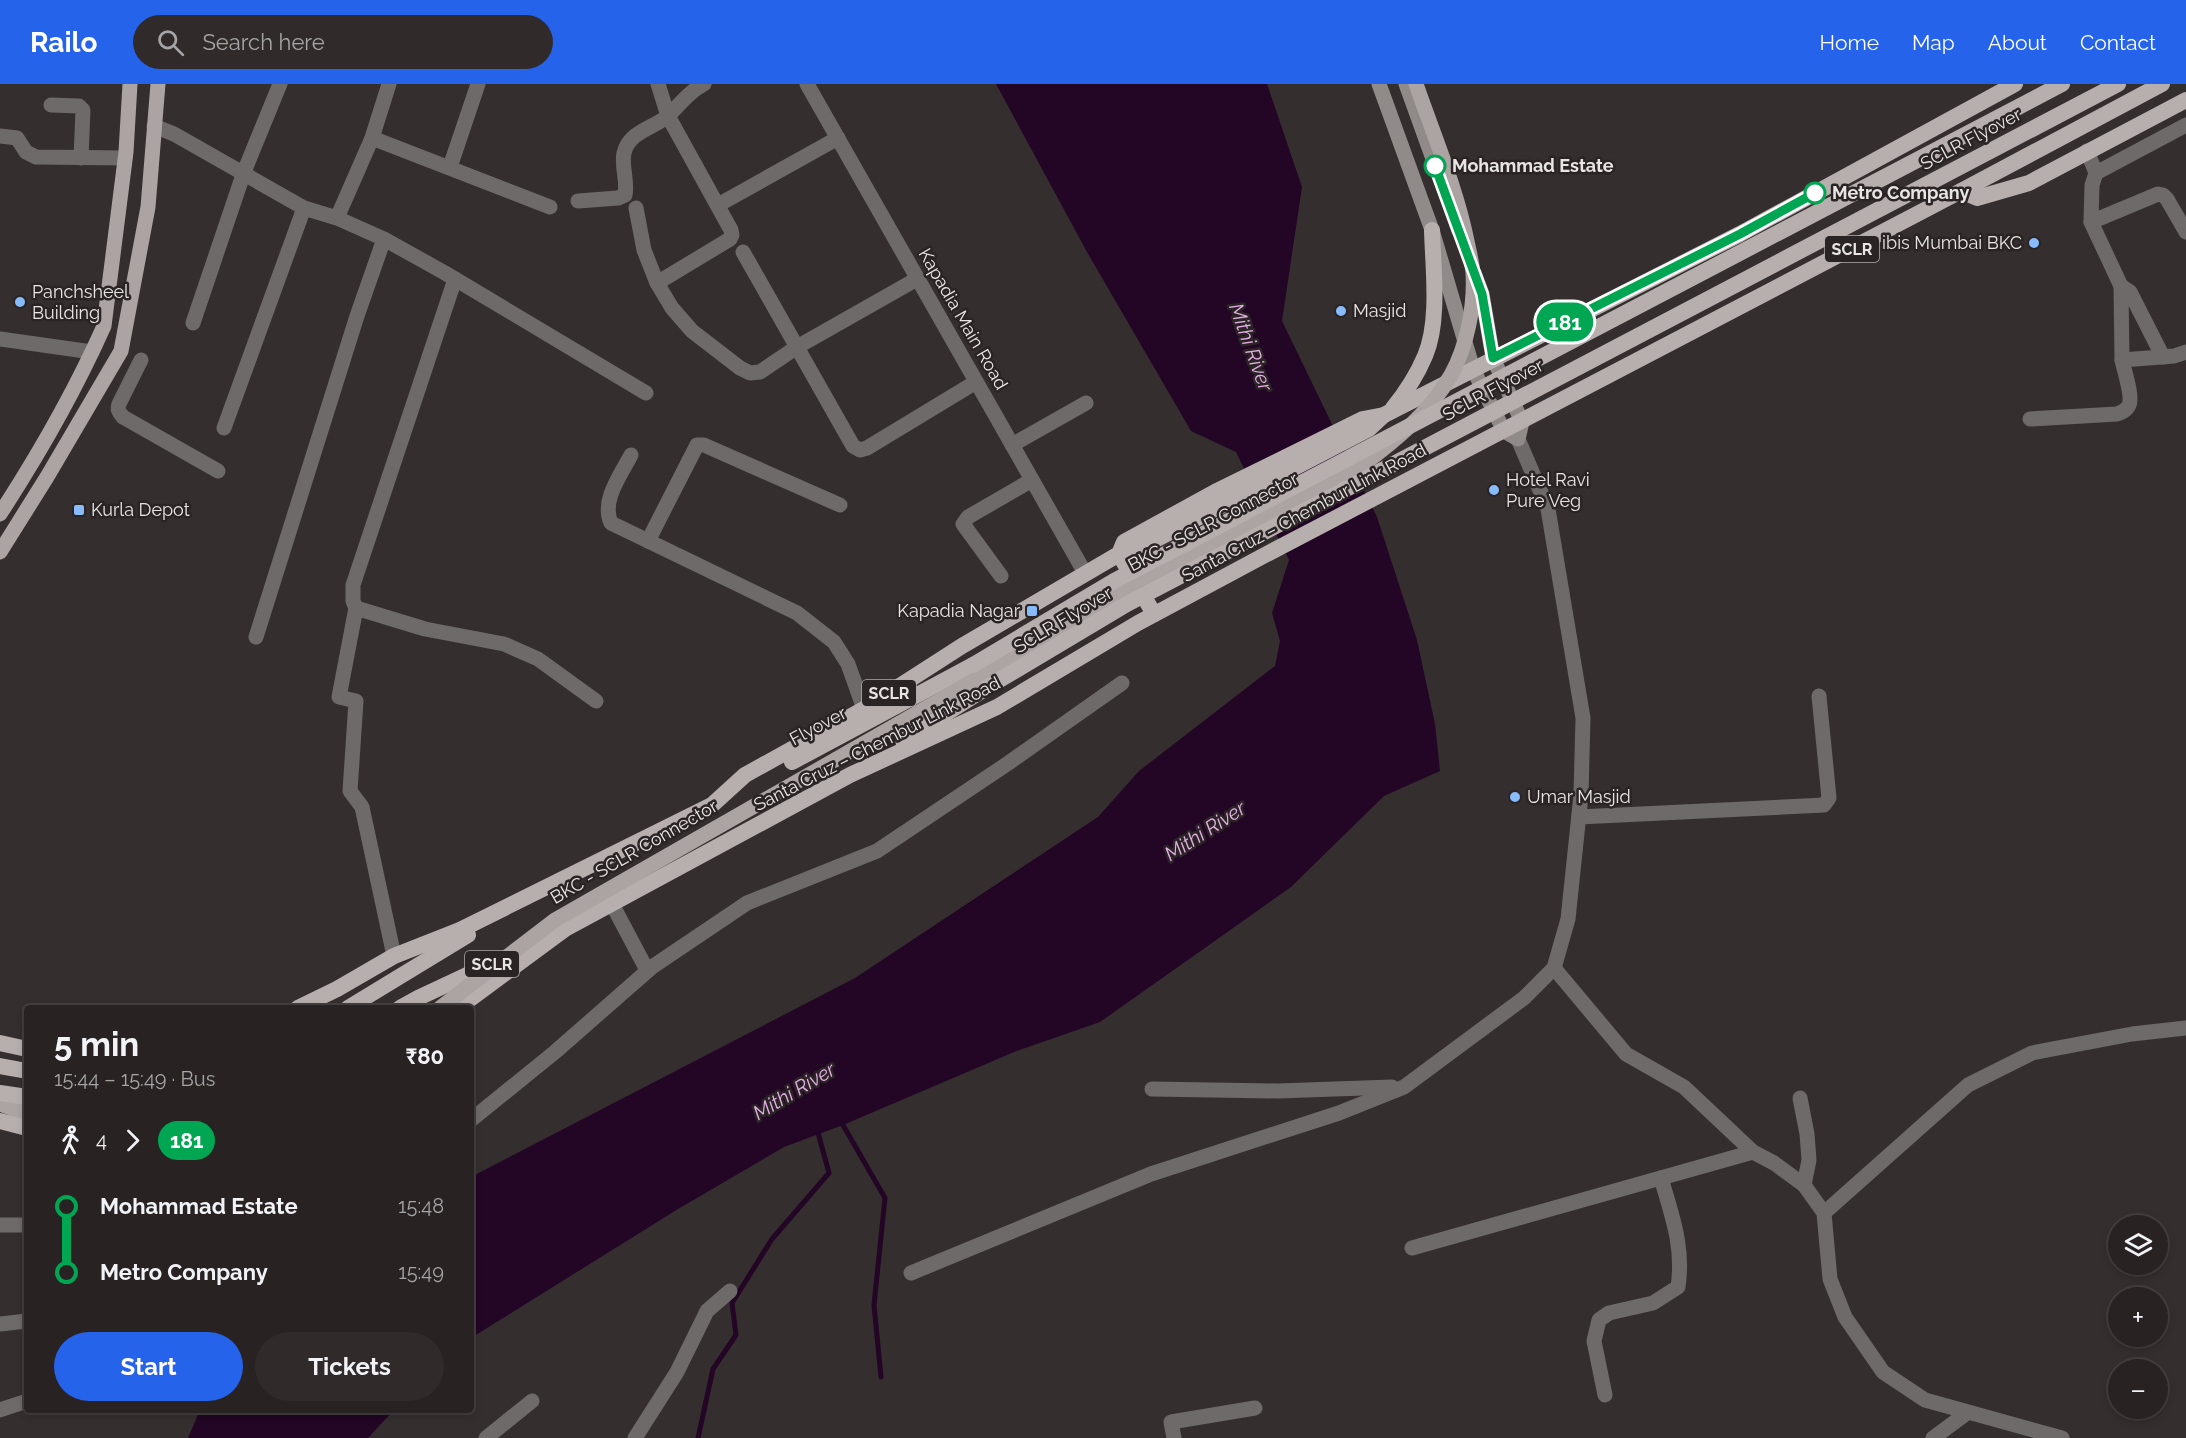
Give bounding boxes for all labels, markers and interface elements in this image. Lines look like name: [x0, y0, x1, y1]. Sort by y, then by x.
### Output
search box: [133, 15, 553, 69]
text: Railo: [30, 26, 97, 59]
icon: search: [154, 26, 187, 59]
text: Search here: [202, 29, 325, 55]
text: Home: [1820, 30, 1879, 55]
text: Map: [1912, 30, 1955, 55]
text: About: [1988, 30, 2047, 55]
text: Contact: [2080, 30, 2156, 55]
street label: SCLR Flyover: [1917, 103, 2025, 174]
marker: Mohammad Estate: [1424, 155, 1446, 177]
place label: Mohammad Estate: [1452, 155, 1614, 176]
marker: Metro Company: [1804, 182, 1826, 204]
place label: Metro Company: [1832, 182, 1970, 203]
place label: ibis Mumbai BKC: [1882, 232, 2022, 253]
road number: SCLR: [1825, 236, 1879, 262]
marker: ibis Mumbai BKC: [2027, 236, 2041, 250]
street label: Kapadia Main Road: [914, 244, 1012, 393]
place label: Panchsheel Building: [32, 281, 129, 323]
marker: Panchsheel Building: [13, 295, 27, 309]
water label: Mithi River: [1224, 300, 1278, 395]
place label: Masjid: [1353, 300, 1406, 321]
line badge: 181: [1530, 302, 1600, 342]
marker: Masjid: [1334, 304, 1348, 318]
text: 181: [1548, 310, 1582, 335]
street label: SCLR Flyover: [1439, 354, 1547, 425]
street label: Santa Cruz – Chembur Link Road: [1178, 439, 1430, 586]
street label: BKC - SCLR Connector: [1124, 467, 1302, 575]
place label: Hotel Ravi Pure Veg: [1506, 469, 1590, 511]
marker: Hotel Ravi Pure Veg: [1487, 483, 1501, 497]
place label: Kurla Depot: [91, 499, 190, 520]
marker: Kurla Depot: [72, 503, 86, 517]
street label: SCLR Flyover: [1010, 582, 1116, 657]
place label: Kapadia Nagar: [897, 600, 1021, 621]
marker: Kapadia Nagar: [1025, 604, 1039, 618]
street label: Santa Cruz – Chembur Link Road: [750, 672, 1003, 815]
road number: SCLR: [862, 680, 916, 706]
street label: Flyover: [786, 702, 850, 749]
place label: Umar Masjid: [1527, 786, 1631, 807]
marker: Umar Masjid: [1508, 790, 1522, 804]
street label: BKC - SCLR Connector: [546, 795, 722, 908]
water label: Mithi River: [1160, 795, 1251, 866]
road number: SCLR: [465, 951, 519, 977]
text: 5 min: [54, 1025, 139, 1064]
text: ₹80: [405, 1043, 444, 1069]
water label: Mithi River: [748, 1056, 841, 1125]
text: 15:44 – 15:49 · Bus: [54, 1067, 215, 1091]
icon: walk: [54, 1124, 87, 1157]
icon: forward: [116, 1124, 149, 1157]
text: 4: [96, 1128, 107, 1152]
text: 181: [170, 1128, 203, 1153]
text: Mohammad Estate: [100, 1193, 298, 1219]
text: 15:48: [398, 1194, 444, 1218]
map controls: [2108, 1215, 2168, 1419]
button: layers: [2108, 1215, 2168, 1275]
text: Metro Company: [100, 1259, 268, 1285]
text: 15:49: [398, 1260, 444, 1284]
button: +: [2108, 1287, 2168, 1347]
button: Start: [54, 1332, 243, 1401]
button: Tickets: [255, 1332, 444, 1401]
button: −: [2108, 1359, 2168, 1419]

